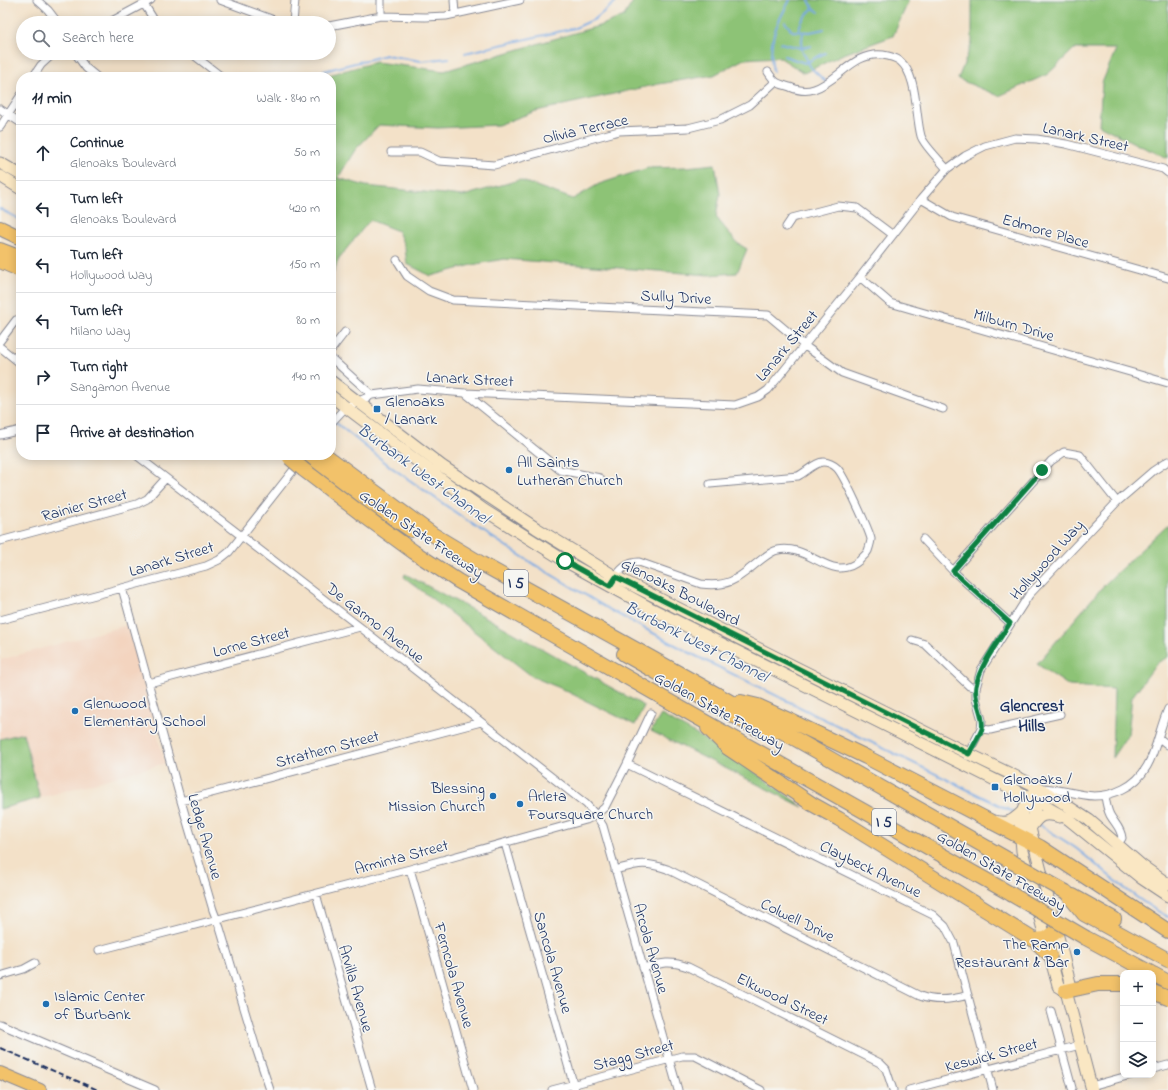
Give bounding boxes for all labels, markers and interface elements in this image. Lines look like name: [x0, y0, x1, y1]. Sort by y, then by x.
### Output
search box: [16, 16, 336, 60]
icon: search: [30, 27, 52, 49]
text: Search here: [62, 27, 134, 49]
text: 11 min: [32, 86, 72, 111]
text: Walk · 840 m: [257, 89, 320, 108]
street label: Olivia Terrace: [540, 108, 631, 151]
street label: Lanark Street: [1040, 116, 1131, 160]
text: Continue: [70, 132, 124, 154]
icon: ahead: [32, 142, 54, 164]
text: 50 m: [294, 143, 320, 162]
text: Glenoaks Boulevard: [70, 154, 176, 173]
text: Turn left: [70, 188, 123, 210]
icon: left: [32, 198, 54, 220]
text: 420 m: [289, 199, 320, 218]
street label: Edmore Place: [999, 208, 1093, 256]
text: Glenoaks Boulevard: [70, 210, 176, 229]
text: Turn left: [70, 244, 123, 266]
icon: left: [32, 254, 54, 276]
text: 150 m: [289, 255, 320, 274]
text: Hollywood Way: [70, 266, 152, 285]
street label: Sully Drive: [640, 284, 713, 312]
text: Turn left: [70, 300, 123, 322]
street label: Milburn Drive: [970, 303, 1057, 349]
street label: Lanark Street: [750, 305, 825, 387]
icon: left: [32, 310, 54, 332]
text: 80 m: [296, 311, 320, 330]
text: Milano Way: [70, 322, 130, 341]
text: Turn right: [70, 356, 128, 378]
icon: right: [32, 366, 54, 388]
street label: Lanark Street: [426, 366, 515, 394]
text: 140 m: [292, 367, 320, 386]
text: Sangamon Avenue: [70, 378, 170, 397]
place label: Glenoaks / Lanark: [385, 390, 445, 432]
marker: Glenoaks / Lanark: [372, 404, 382, 414]
water label: Burbank West Channel: [352, 418, 496, 532]
icon: arrive: [32, 422, 54, 444]
text: Arrive at destination: [70, 422, 194, 444]
place label: All Saints Lutheran Church: [517, 451, 623, 493]
route end: [1033, 461, 1051, 479]
marker: All Saints Lutheran Church: [504, 465, 514, 475]
street label: Rainier Street: [39, 483, 131, 529]
street label: Golden State Freeway: [354, 484, 488, 585]
street label: Hollywood Way: [1005, 515, 1090, 606]
street label: Lanark Street: [126, 535, 217, 584]
route start: [556, 552, 574, 570]
street label: Glenoaks Boulevard: [616, 552, 744, 633]
road number: I 5: [504, 570, 528, 596]
street label: De Garmo Avenue: [320, 577, 430, 670]
water label: Burbank West Channel: [620, 595, 774, 690]
street label: Lorne Street: [210, 621, 293, 665]
street label: Golden State Freeway: [649, 666, 789, 758]
place label: Glenwood Elementary School: [83, 692, 206, 734]
district label: Glencrest Hills: [1000, 694, 1064, 739]
marker: Glenwood Elementary School: [70, 706, 80, 716]
street label: Strathern Street: [273, 724, 383, 775]
place label: Glenoaks / Hollywood: [1003, 768, 1072, 810]
place label: Blessing Mission Church: [388, 777, 485, 819]
marker: Glenoaks / Hollywood: [990, 782, 1000, 792]
place label: Arleta Foursquare Church: [527, 785, 653, 827]
street label: Ledge Avenue: [180, 791, 228, 883]
marker: Blessing Mission Church: [488, 791, 498, 801]
marker: Arleta Foursquare Church: [515, 799, 525, 809]
road number: I 5: [872, 809, 896, 835]
street label: Golden State Freeway: [932, 825, 1070, 919]
street label: Arminta Street: [352, 834, 452, 882]
street label: Claybeck Avenue: [815, 835, 926, 905]
street label: Colwell Drive: [756, 893, 839, 949]
street label: Arcola Avenue: [626, 901, 675, 997]
street label: Sancola Avenue: [526, 909, 578, 1017]
street label: Ferncola Avenue: [426, 919, 480, 1032]
place label: The Ramp Restaurant & Bar: [955, 933, 1069, 975]
street label: Arvilla Avenue: [331, 942, 379, 1036]
marker: The Ramp Restaurant & Bar: [1072, 947, 1082, 957]
street label: Elkwood Street: [732, 967, 833, 1033]
map controls: [1120, 970, 1156, 1078]
button: +: [1120, 970, 1156, 1006]
place label: Islamic Center of Burbank: [54, 985, 145, 1027]
marker: Islamic Center of Burbank: [41, 999, 51, 1009]
button: −: [1120, 1006, 1156, 1042]
street label: Keswick Street: [943, 1032, 1041, 1080]
street label: Stagg Street: [590, 1033, 677, 1078]
button: layers: [1120, 1042, 1156, 1078]

